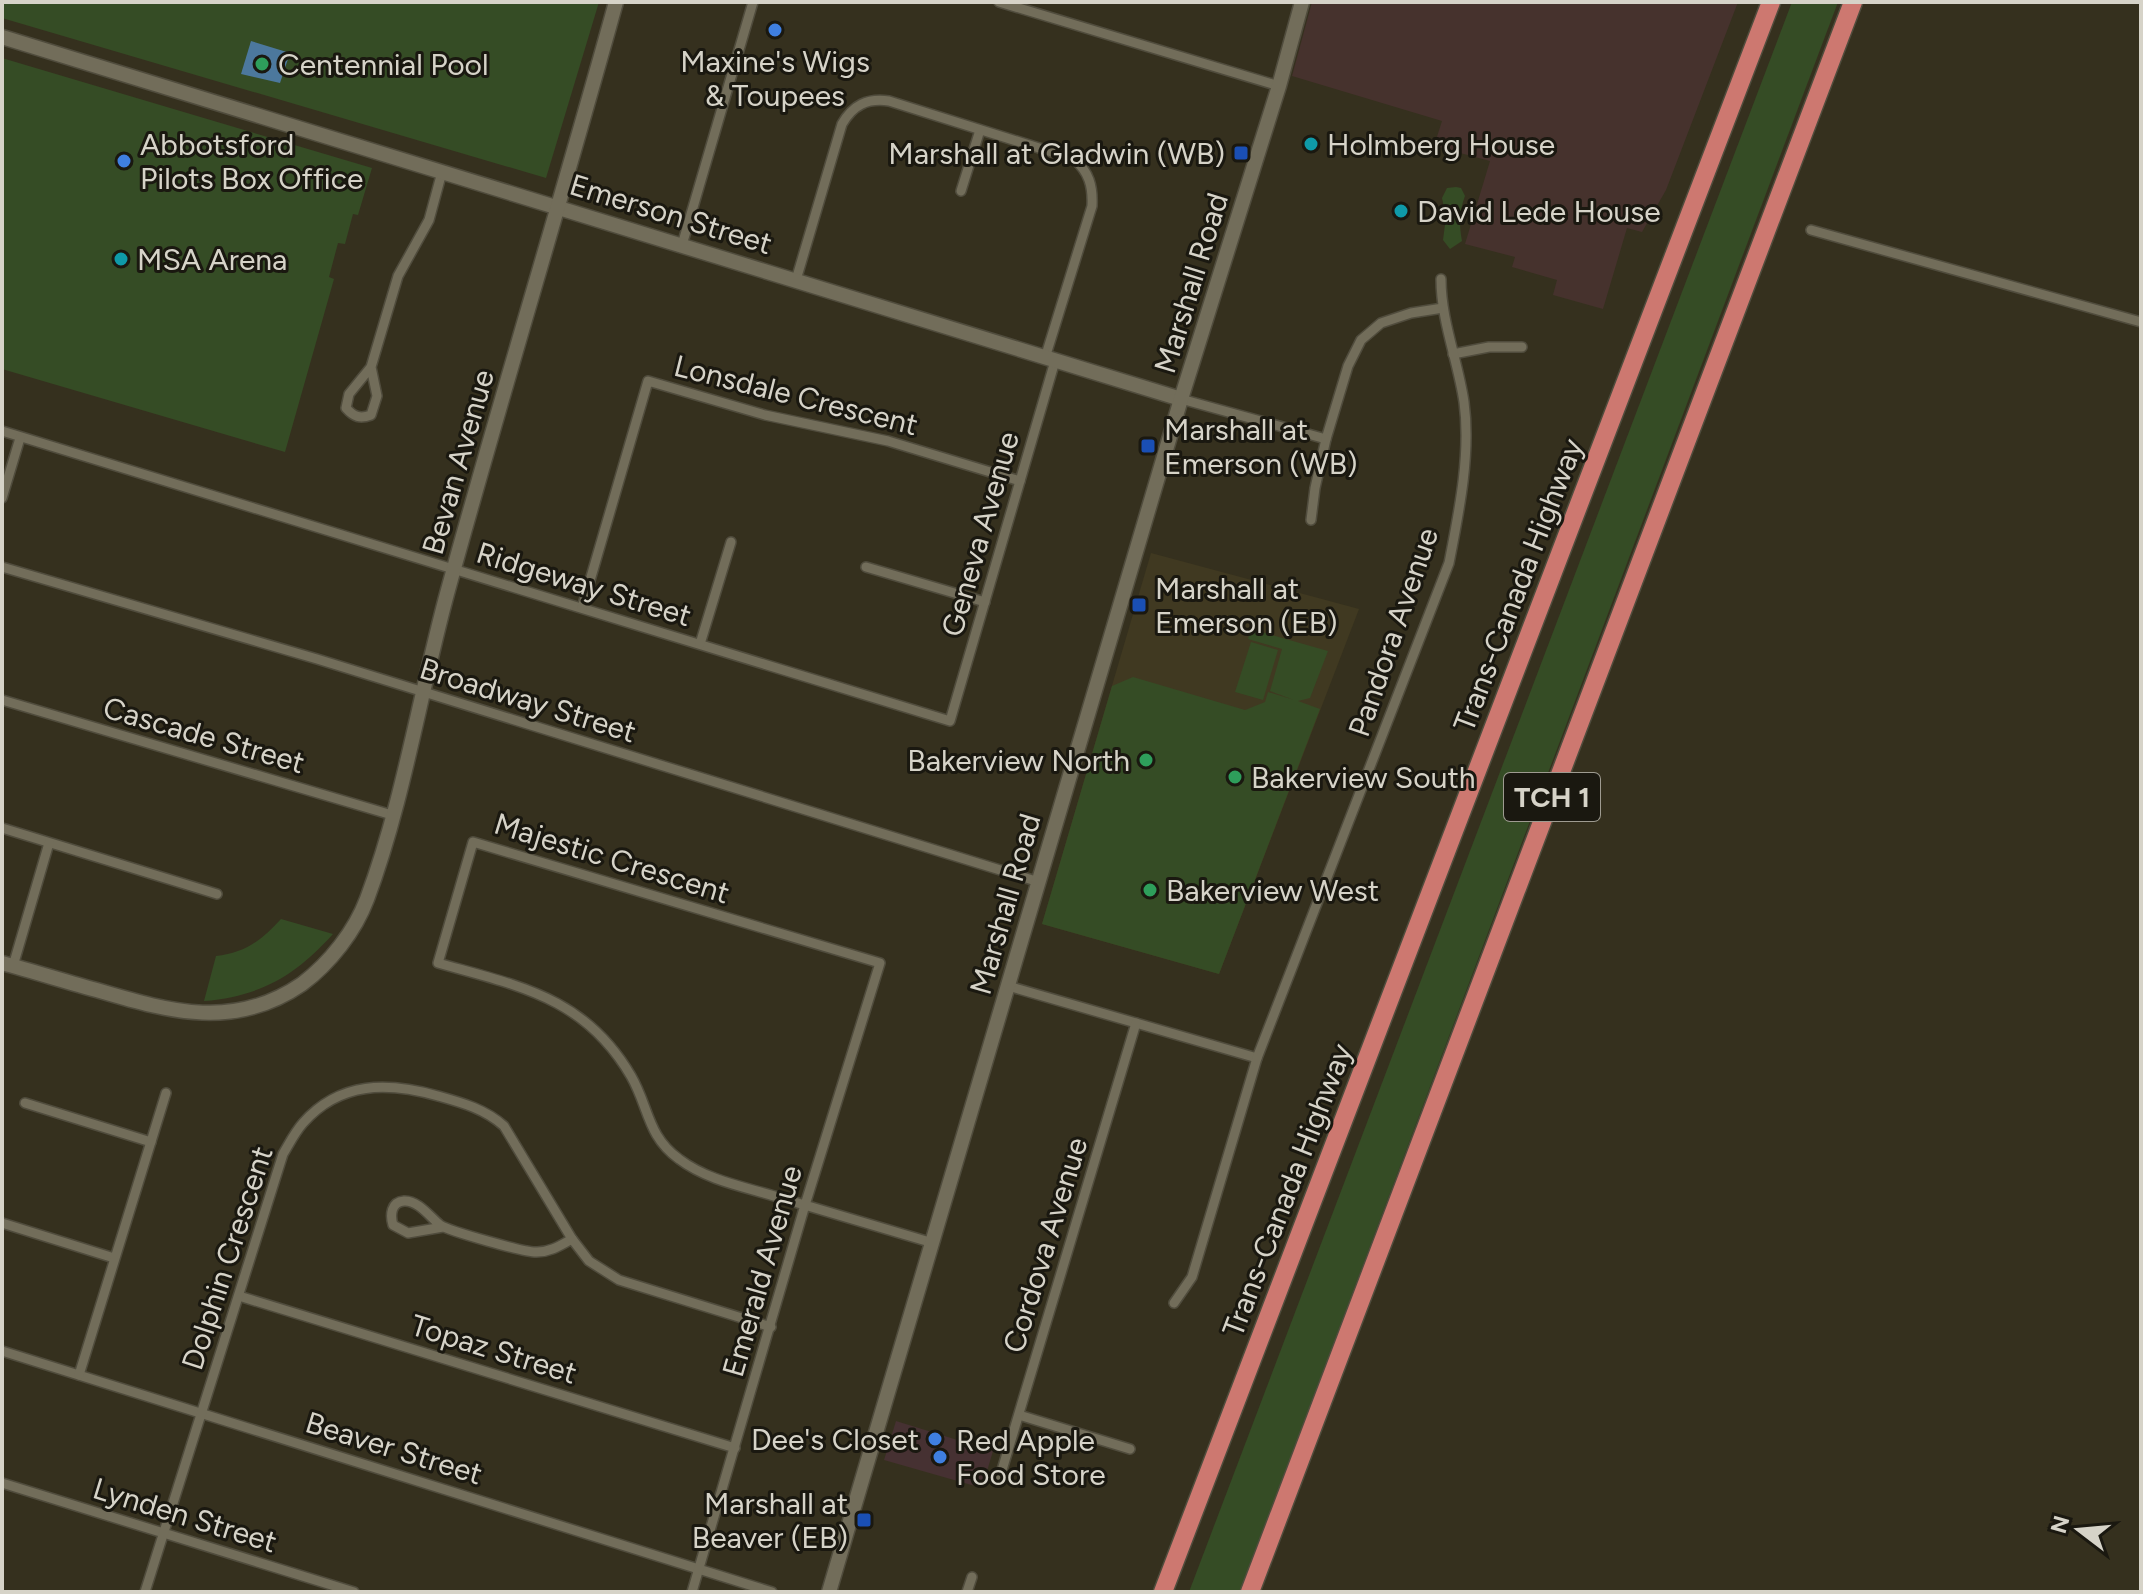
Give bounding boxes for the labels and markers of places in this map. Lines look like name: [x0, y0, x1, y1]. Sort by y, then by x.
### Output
marker: Maxine's Wigs & Toupees: [766, 21, 784, 39]
place label: Maxine's Wigs & Toupees: [680, 43, 870, 114]
place label: Centennial Pool: [278, 46, 489, 83]
marker: Centennial Pool: [253, 55, 271, 73]
place label: Abbotsford Pilots Box Office: [140, 126, 363, 197]
place label: Holmberg House: [1327, 126, 1555, 163]
place label: Marshall at Gladwin (WB): [888, 135, 1225, 172]
marker: Holmberg House: [1302, 135, 1320, 153]
marker: Marshall at Gladwin (WB): [1232, 144, 1250, 162]
marker: Abbotsford Pilots Box Office: [115, 152, 133, 170]
place label: David Lede House: [1417, 193, 1661, 230]
marker: David Lede House: [1392, 202, 1410, 220]
place label: MSA Arena: [137, 241, 287, 278]
marker: MSA Arena: [112, 250, 130, 268]
place label: Marshall at Emerson (WB): [1164, 411, 1358, 482]
marker: Marshall at Emerson (WB): [1139, 437, 1157, 455]
place label: Marshall at Emerson (EB): [1155, 570, 1338, 641]
marker: Marshall at Emerson (EB): [1130, 596, 1148, 614]
place label: Bakerview North: [907, 742, 1130, 779]
marker: Bakerview North: [1137, 751, 1155, 769]
place label: Bakerview South: [1251, 759, 1476, 796]
marker: Bakerview South: [1226, 768, 1244, 786]
place label: Bakerview West: [1166, 872, 1379, 909]
marker: Bakerview West: [1141, 881, 1159, 899]
place label: Dee's Closet: [751, 1421, 919, 1458]
place label: Red Apple Food Store: [956, 1422, 1106, 1493]
marker: Dee's Closet: [926, 1430, 944, 1448]
marker: Red Apple Food Store: [931, 1448, 949, 1466]
place label: Marshall at Beaver (EB): [692, 1485, 848, 1556]
marker: Marshall at Beaver (EB): [855, 1511, 873, 1529]

